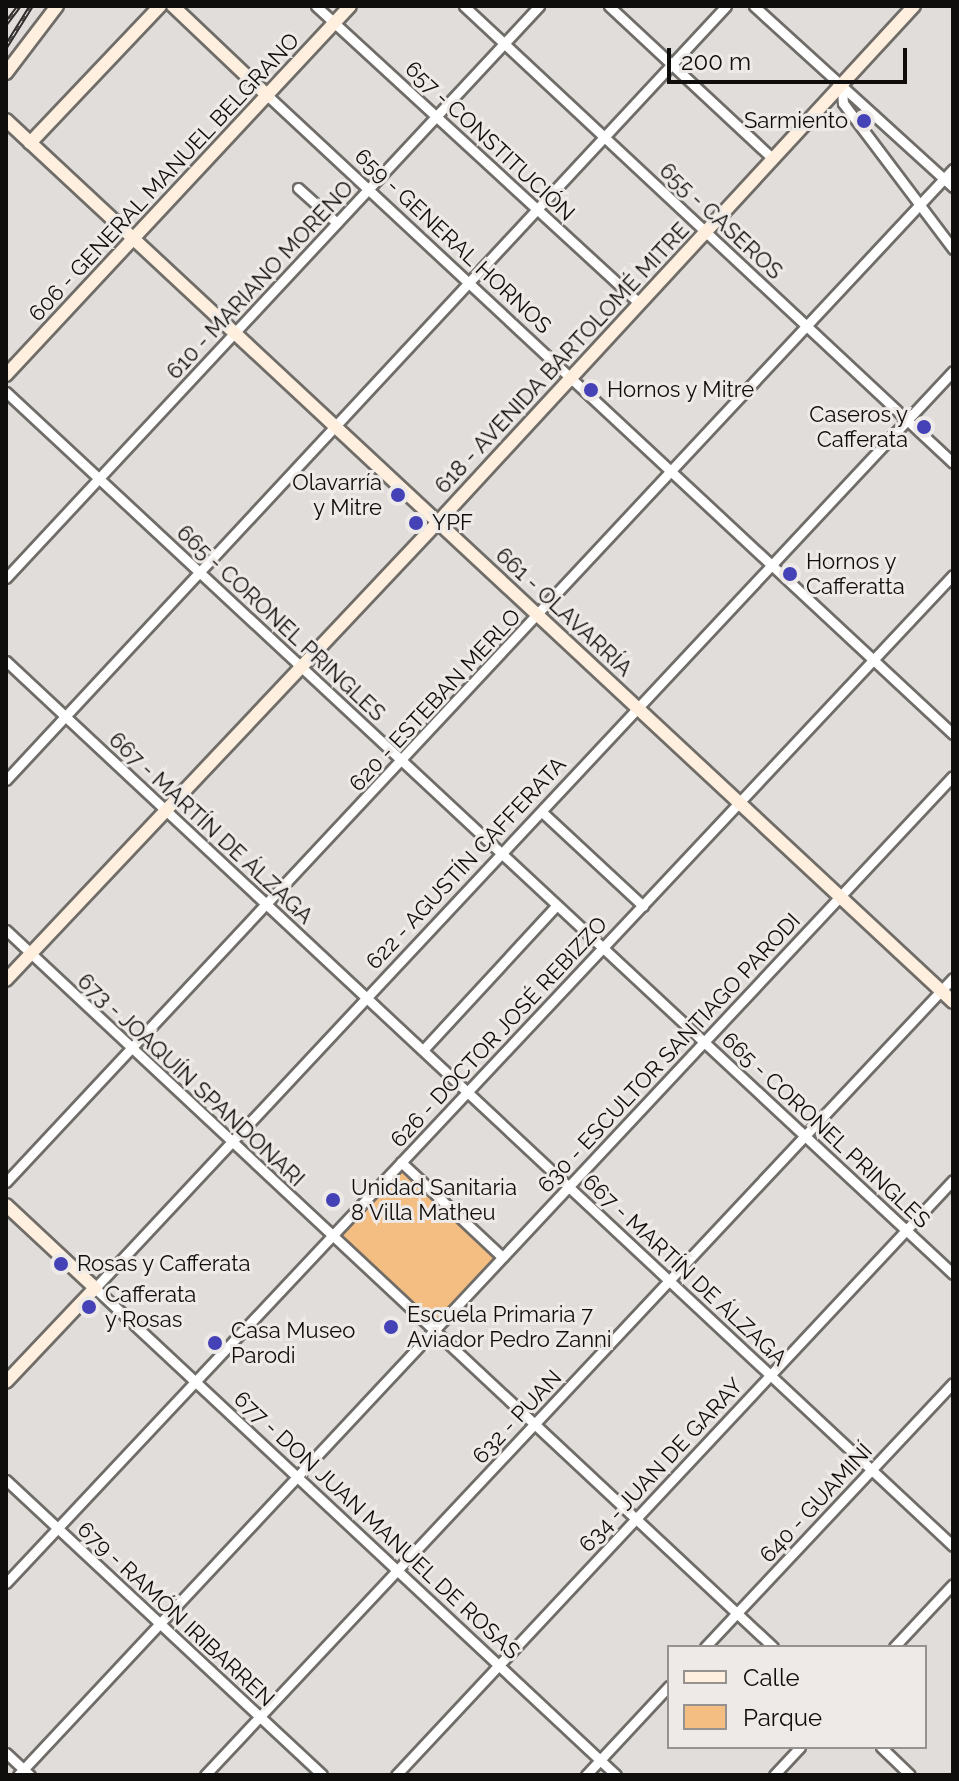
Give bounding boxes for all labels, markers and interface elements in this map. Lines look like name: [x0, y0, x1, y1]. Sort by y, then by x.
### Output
street label: 606 - GENERAL MANUEL BELGRANO: [23, 27, 305, 327]
scale bar: [671, 32, 911, 82]
text: 200 m: [681, 47, 751, 76]
street label: 657 - CONSTITUCIÓN: [400, 56, 580, 226]
place label: Sarmiento: [744, 108, 848, 134]
marker: Sarmiento: [855, 112, 873, 130]
street label: 659 - GENERAL HORNOS: [349, 143, 557, 339]
street label: 655 - CASEROS: [654, 157, 788, 285]
street label: 610 - MARIANO MORENO: [161, 175, 359, 385]
street label: 618 - AVENIDA BARTOLOMÉ MITRE: [429, 217, 695, 499]
place label: Hornos y Mitre: [607, 377, 755, 403]
marker: Hornos y Mitre: [582, 381, 600, 399]
place label: Caseros y Cafferata: [809, 401, 908, 452]
marker: Caseros y Cafferata: [915, 418, 933, 436]
place label: Olavarría y Mitre: [292, 469, 382, 520]
marker: Olavarría y Mitre: [389, 486, 407, 504]
place label: YPF: [432, 510, 473, 536]
marker: YPF: [407, 514, 425, 532]
street label: 665 - CORONEL PRINGLES: [171, 519, 391, 727]
street label: 661 - OLAVARRÍA: [490, 542, 638, 682]
place label: Hornos y Cafferatta: [806, 548, 905, 600]
marker: Hornos y Cafferatta: [781, 565, 799, 583]
street label: 620 - ESTEBAN MERLO: [344, 603, 526, 797]
street label: 667 - MARTÍN DE ÁLZAGA: [103, 726, 319, 930]
street label: 622 - AGUSTÍN CAFFERATA: [360, 751, 572, 975]
street label: 630 - ESCULTOR SANTIAGO PARODI: [532, 908, 806, 1198]
street label: 626 - DOCTOR JOSÉ REBIZZO: [385, 911, 613, 1153]
street label: 673 - JOAQUÍN SPANDONARI: [72, 968, 310, 1192]
street label: 665 - CORONEL PRINGLES: [716, 1026, 936, 1234]
street label: 667 - MARTÍN DE ÁLZAGA: [577, 1168, 793, 1372]
place label: Unidad Sanitaria 8 Villa Matheu: [351, 1174, 517, 1226]
marker: Unidad Sanitaria 8 Villa Matheu: [322, 1189, 344, 1211]
place label: Rosas y Cafferata: [77, 1251, 252, 1277]
marker: Rosas y Cafferata: [52, 1255, 70, 1273]
place label: Cafferata y Rosas: [105, 1281, 196, 1332]
marker: Cafferata y Rosas: [80, 1298, 98, 1316]
place label: Escuela Primaria 7 Aviador Pedro Zanni: [407, 1301, 612, 1352]
place label: Casa Museo Parodi: [231, 1317, 355, 1368]
marker: Escuela Primaria 7 Aviador Pedro Zanni: [382, 1318, 400, 1336]
marker: Casa Museo Parodi: [206, 1334, 224, 1352]
street label: 632 - PUAN: [467, 1365, 567, 1469]
street label: 634 - JUAN DE GARAY: [573, 1372, 749, 1558]
street label: 677 - DON JUAN MANUEL DE ROSAS: [228, 1385, 526, 1665]
street label: 640 - GUAMINÍ: [754, 1438, 878, 1568]
street label: 679 - RAMÓN IRIBARREN: [72, 1516, 280, 1712]
legend: [667, 1645, 927, 1749]
text: Calle: [743, 1663, 800, 1692]
text: Parque: [743, 1703, 822, 1732]

